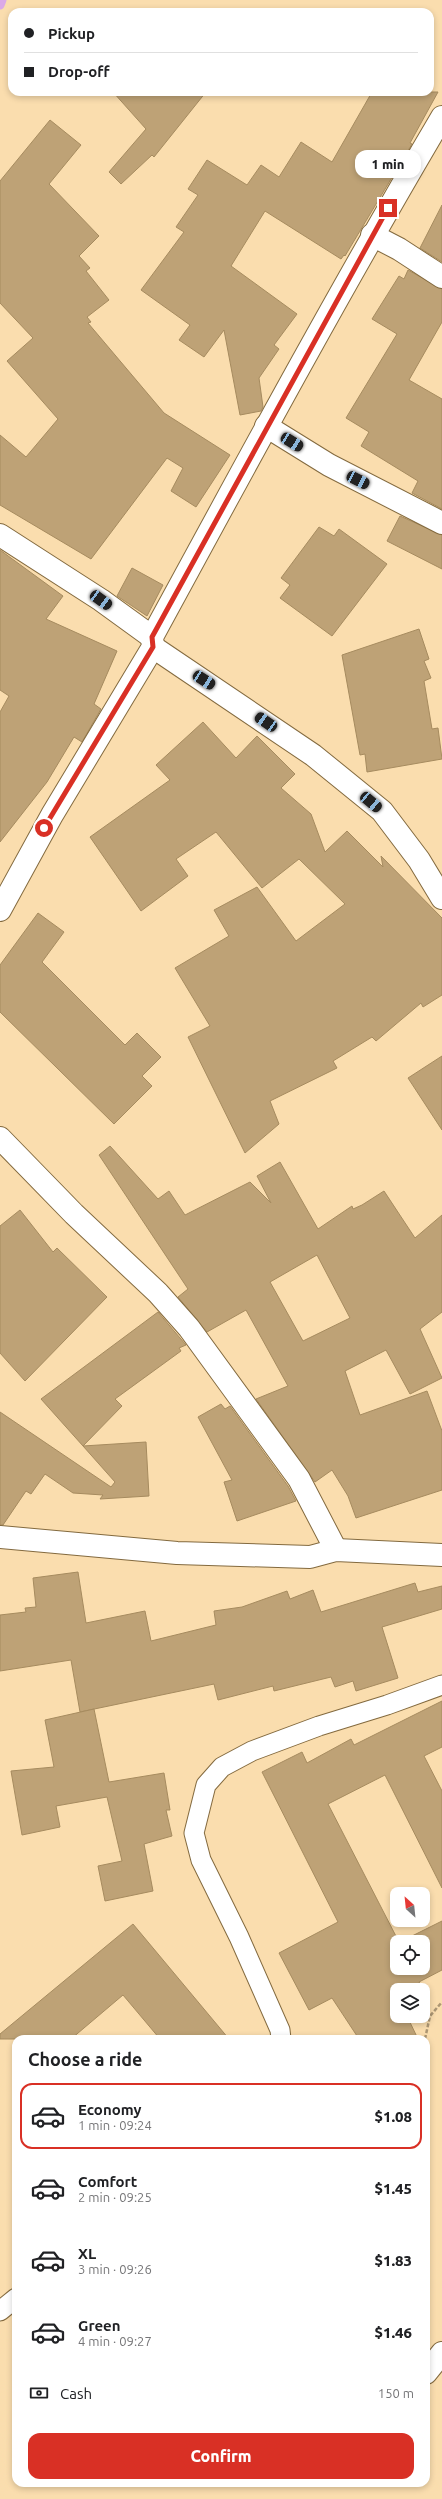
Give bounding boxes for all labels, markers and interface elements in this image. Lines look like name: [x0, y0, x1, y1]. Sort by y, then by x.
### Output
text: Pickup: [48, 25, 95, 42]
text: Drop-off: [48, 63, 110, 80]
callout: 1 min: [355, 150, 421, 178]
text: 1 min: [371, 157, 405, 171]
route end: [379, 199, 397, 217]
car: [279, 431, 305, 453]
car: [345, 469, 371, 491]
car: [88, 588, 114, 612]
car: [191, 668, 217, 692]
car: [253, 710, 279, 734]
car: [358, 790, 384, 814]
route start: [35, 819, 53, 837]
north arrow: [390, 1887, 430, 1927]
map controls: [390, 1887, 430, 2023]
button: locate: [390, 1935, 430, 1975]
button: layers: [390, 1983, 430, 2023]
text: Choose a ride: [28, 2049, 142, 2069]
icon: car: [30, 2098, 66, 2134]
text: Economy: [78, 2101, 142, 2118]
text: $1.08: [374, 2108, 412, 2125]
text: 1 min · 09:24: [78, 2118, 152, 2132]
icon: car: [30, 2170, 66, 2206]
text: Comfort: [78, 2173, 137, 2190]
text: $1.45: [374, 2180, 412, 2197]
text: 2 min · 09:25: [78, 2190, 152, 2204]
icon: car: [30, 2242, 66, 2278]
text: XL: [78, 2245, 96, 2262]
text: $1.83: [374, 2252, 412, 2269]
text: 3 min · 09:26: [78, 2262, 152, 2276]
icon: car: [30, 2314, 66, 2350]
text: Green: [78, 2317, 120, 2334]
text: $1.46: [374, 2324, 412, 2341]
text: 4 min · 09:27: [78, 2334, 152, 2348]
icon: cash: [28, 2382, 50, 2404]
text: Cash: [60, 2385, 92, 2402]
text: 150 m: [378, 2386, 414, 2400]
button: Confirm: [28, 2433, 414, 2479]

